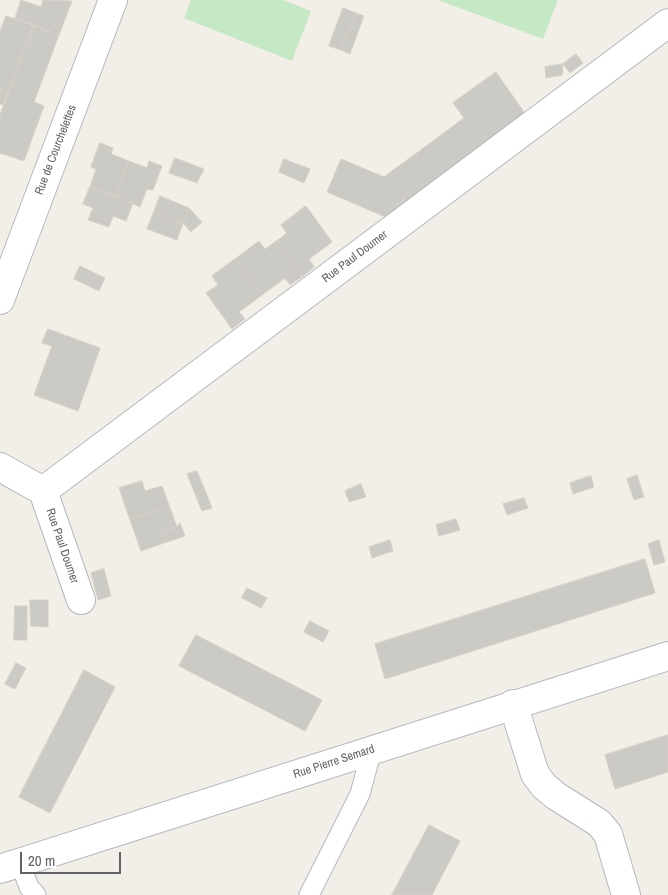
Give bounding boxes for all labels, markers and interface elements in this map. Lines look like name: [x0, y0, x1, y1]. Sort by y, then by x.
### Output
street label: Rue de Courchelettes: [32, 103, 80, 197]
street label: Rue Paul Doumer: [319, 228, 391, 286]
street label: Rue Paul Doumer: [42, 507, 82, 585]
street label: Rue Pierre Semard: [291, 742, 377, 782]
scale bar: [22, 842, 124, 874]
text: 20 m: [28, 850, 55, 871]

